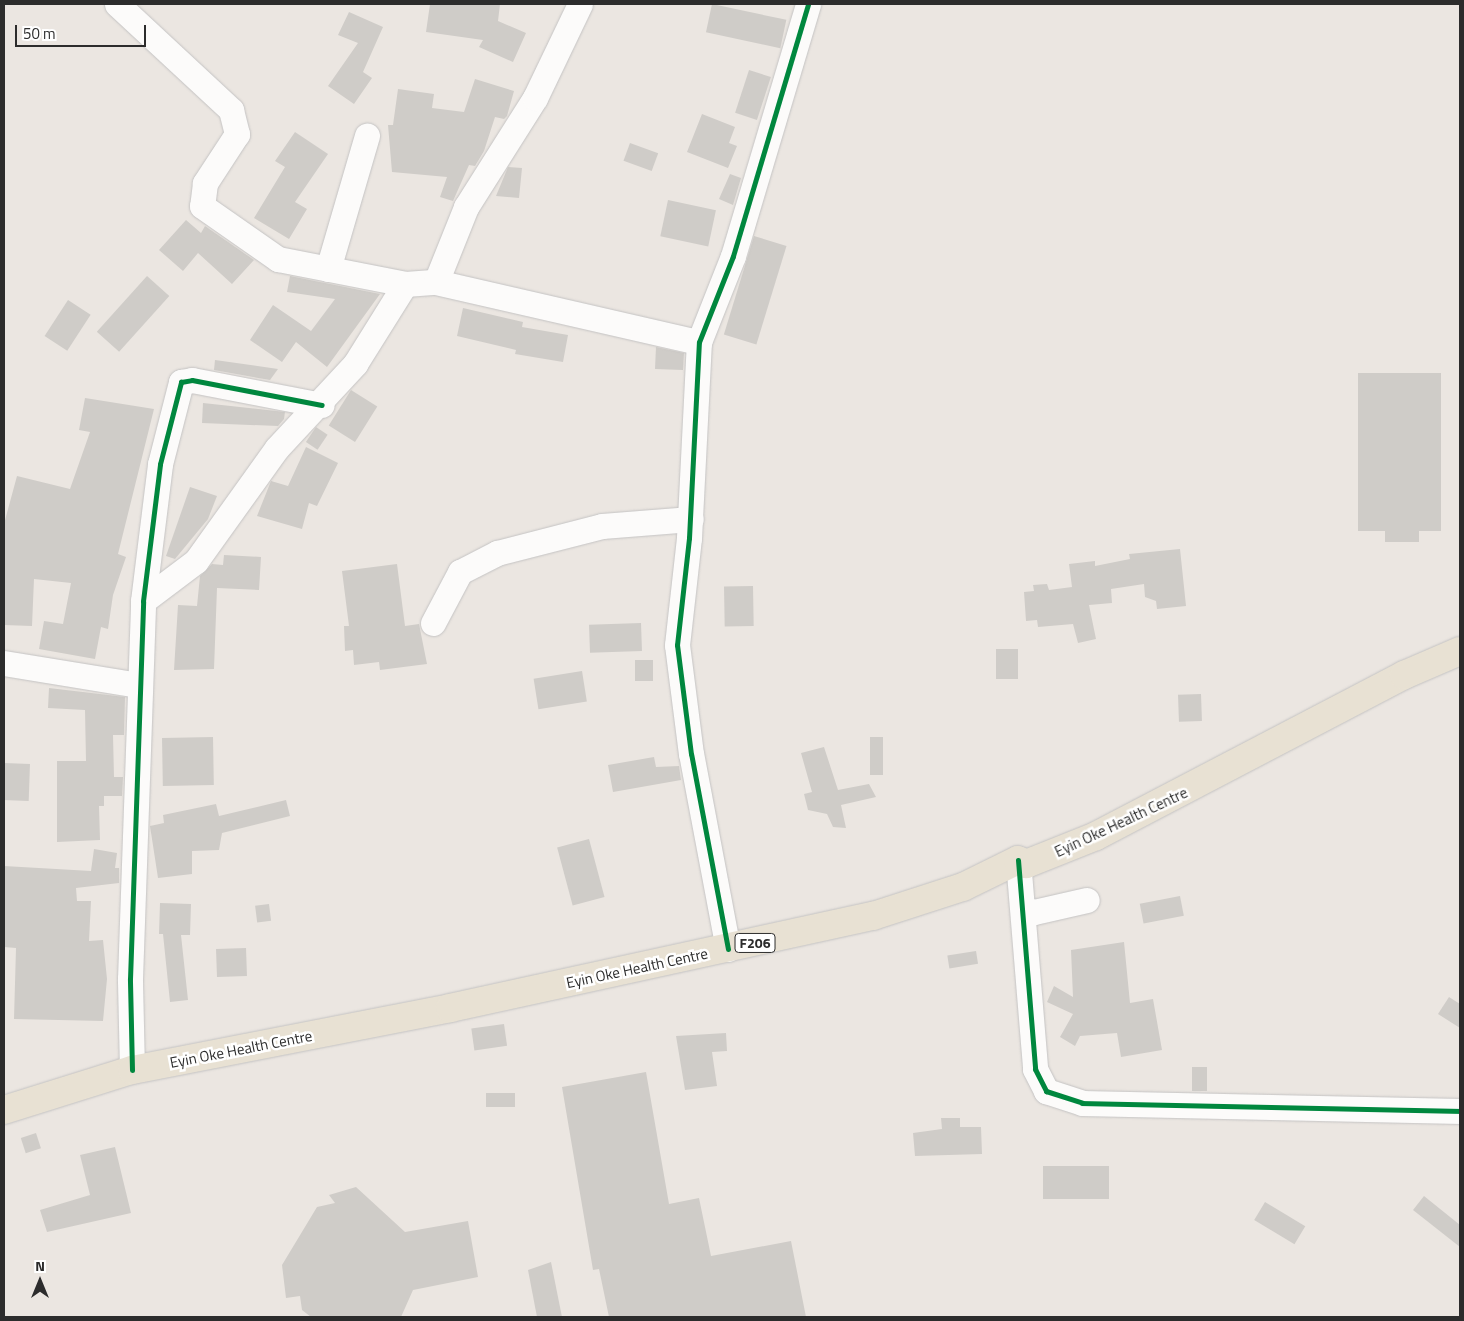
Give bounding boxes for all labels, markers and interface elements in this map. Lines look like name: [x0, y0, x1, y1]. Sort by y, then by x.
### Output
scale bar: [18, 15, 149, 47]
text: 50 m: [23, 22, 56, 45]
street label: Eyin Oke Health Centre: [1052, 783, 1190, 861]
road number: F206: [734, 931, 776, 954]
street label: Eyin Oke Health Centre: [564, 944, 710, 992]
street label: Eyin Oke Health Centre: [168, 1026, 314, 1072]
text: N: [35, 1255, 45, 1276]
north arrow: [15, 1256, 65, 1306]

